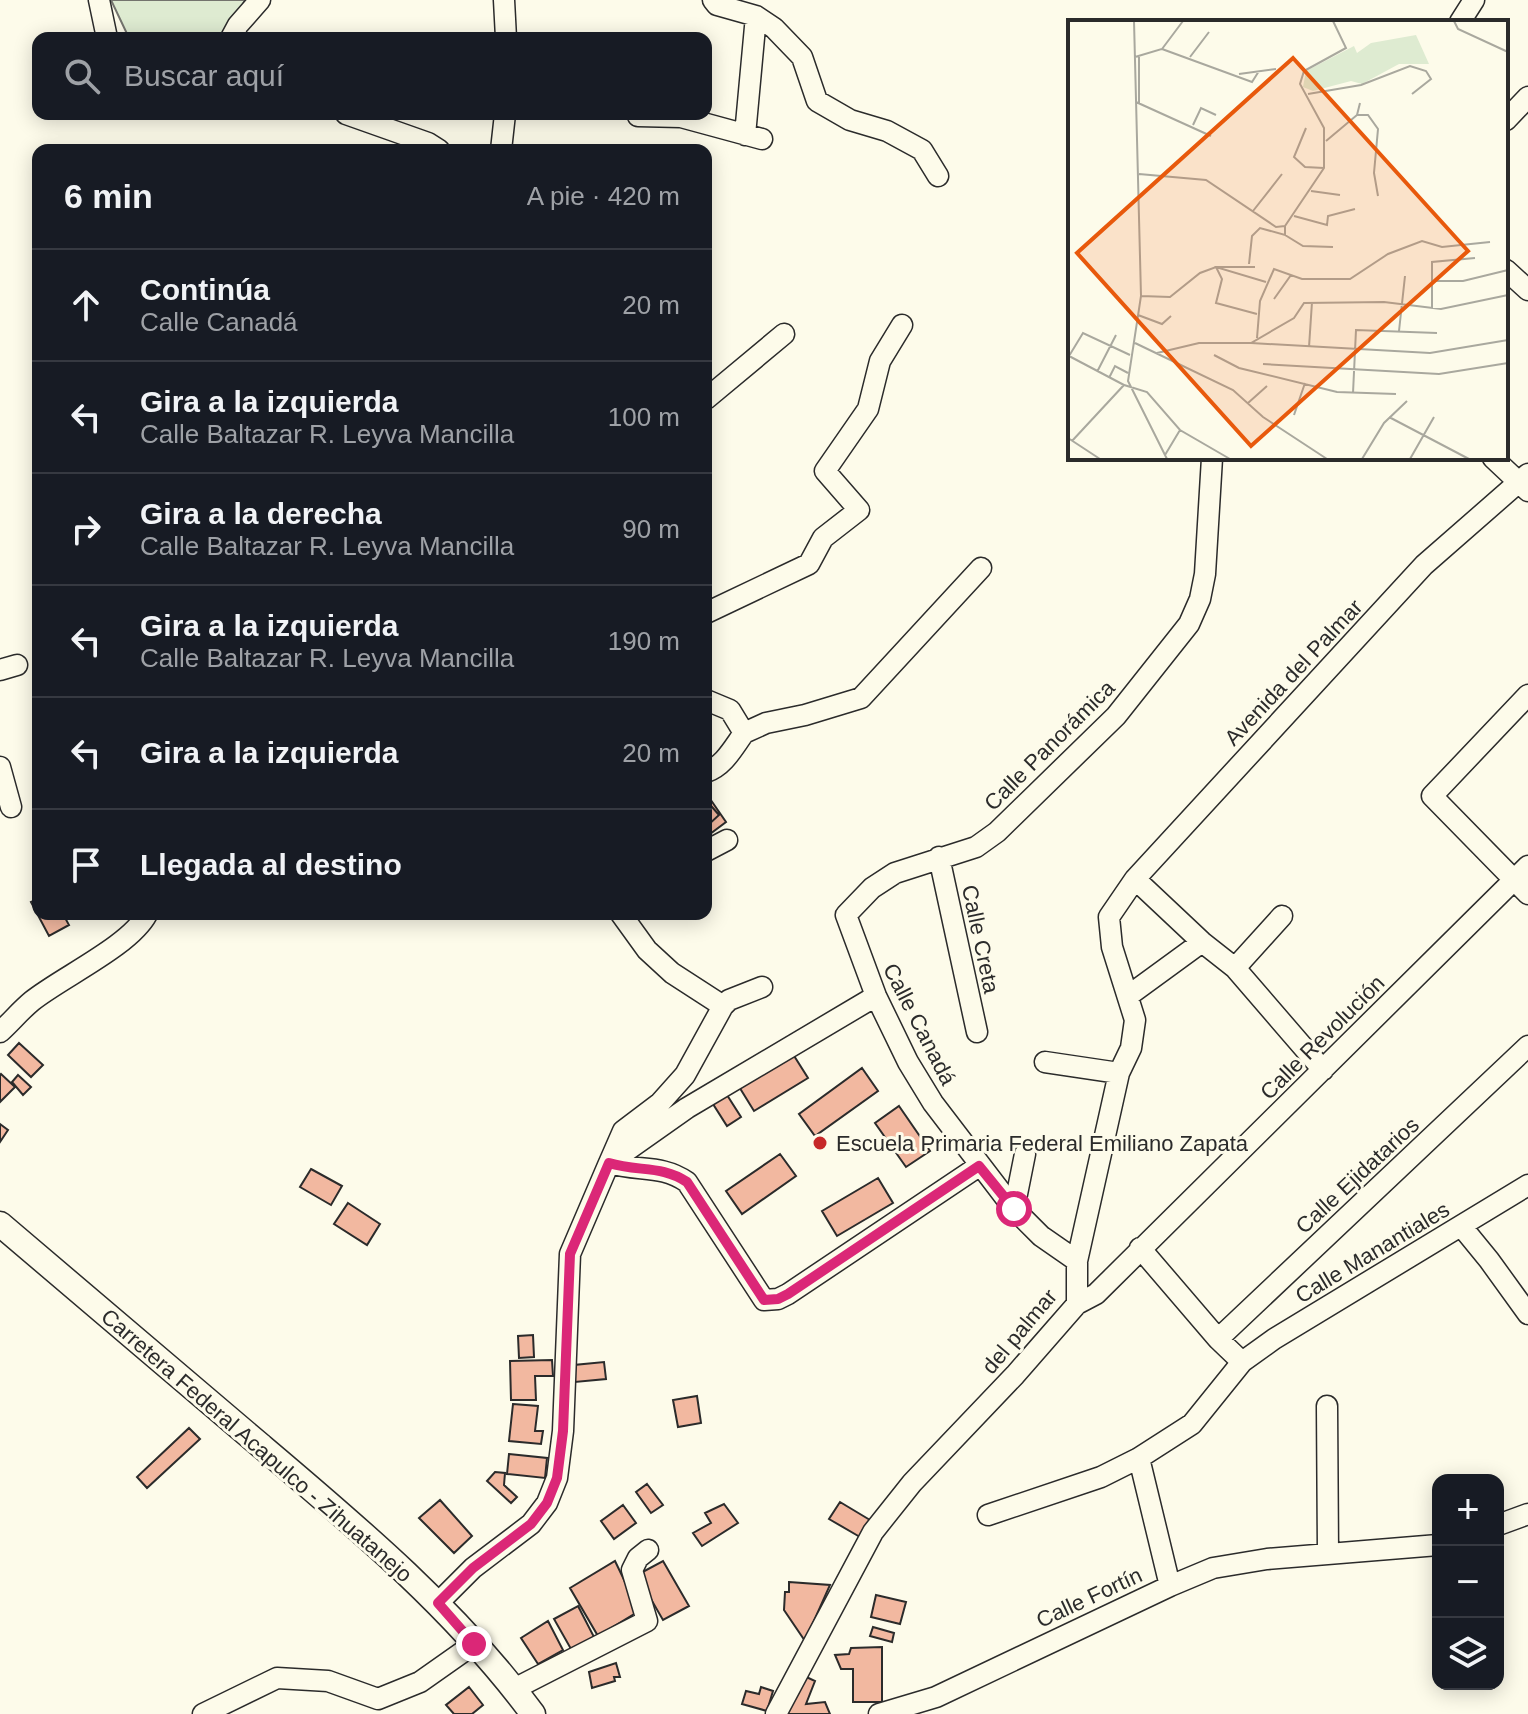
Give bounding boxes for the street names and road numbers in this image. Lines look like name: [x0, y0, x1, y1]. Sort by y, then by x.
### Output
street label: Avenida del Palmar: [1219, 594, 1367, 750]
street label: Calle Panorámica: [979, 675, 1120, 816]
street label: Calle Creta: [957, 883, 1004, 996]
street label: Calle Canadá: [878, 959, 961, 1090]
street label: Calle Revolución: [1255, 970, 1390, 1105]
street label: Calle Ejidatarios: [1291, 1112, 1424, 1239]
street label: Calle Manantiales: [1291, 1197, 1454, 1308]
street label: del palmar: [977, 1284, 1062, 1379]
street label: Carretera Federal Acapulco - Zihuatanejo: [96, 1304, 417, 1587]
street label: Calle Fortín: [1032, 1562, 1146, 1633]

